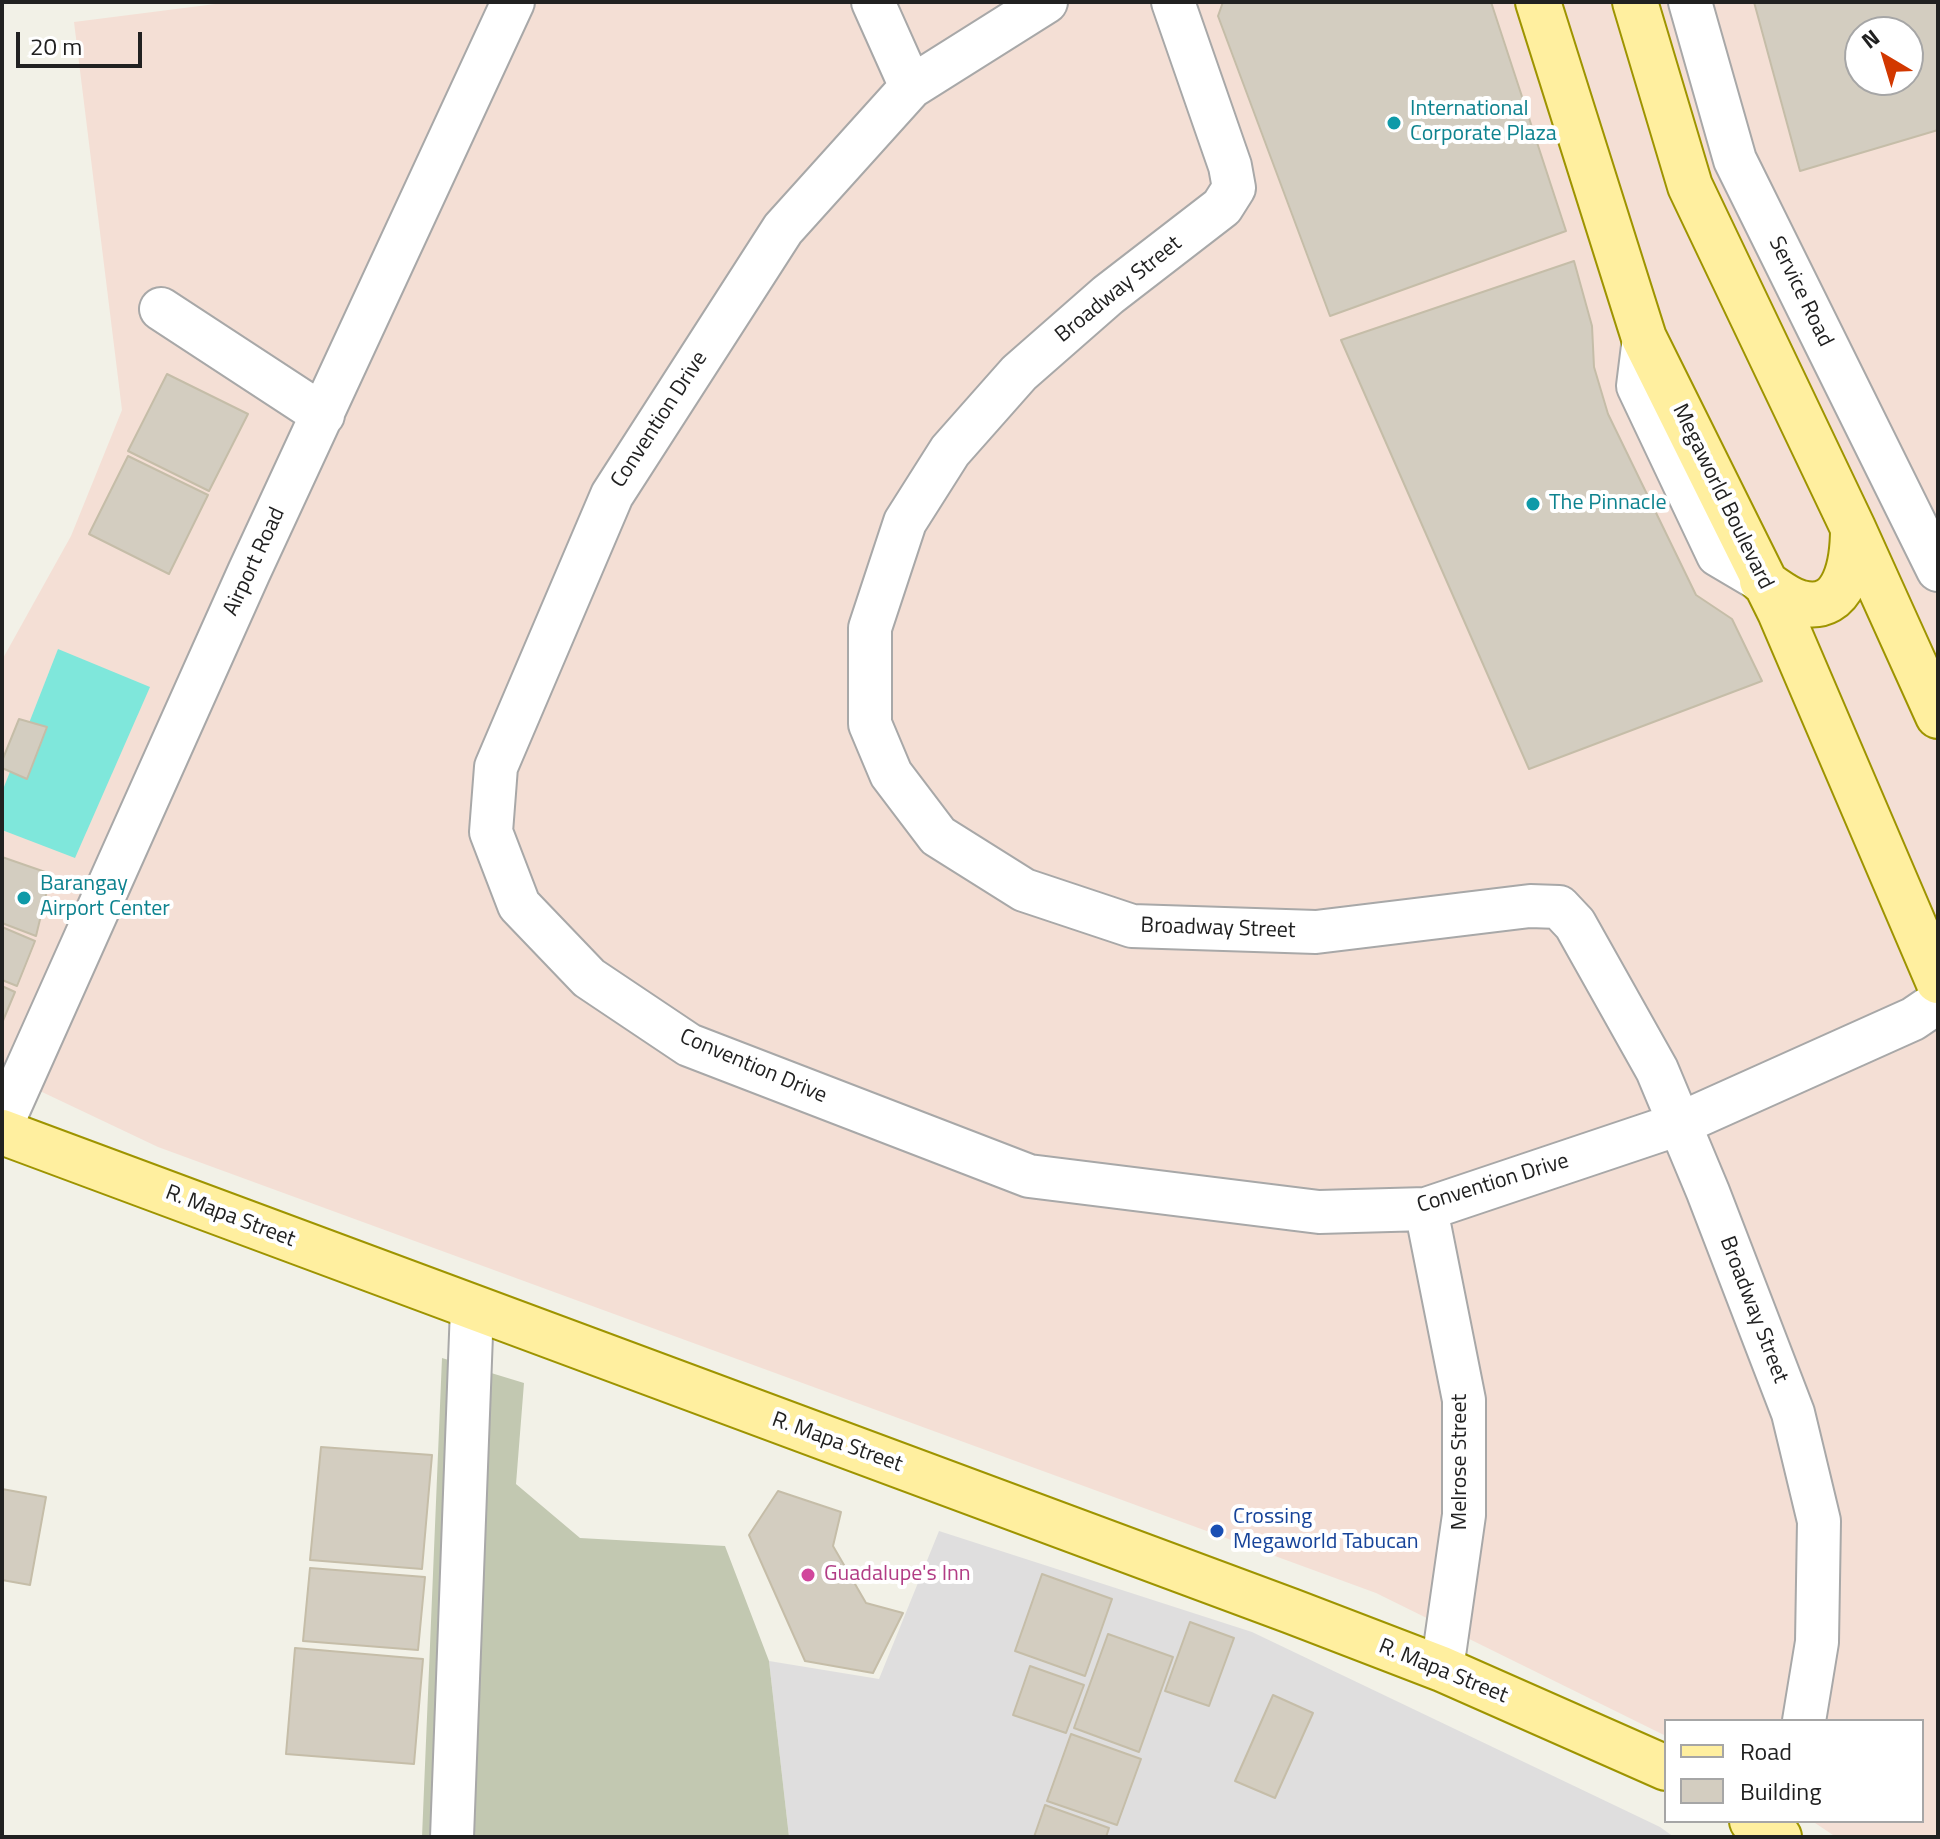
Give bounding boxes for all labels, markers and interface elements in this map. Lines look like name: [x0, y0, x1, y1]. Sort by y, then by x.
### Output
scale bar: [20, 16, 146, 66]
north arrow: [1844, 16, 1924, 96]
text: N: [1854, 21, 1887, 57]
text: 20 m: [30, 28, 82, 64]
place label: International Corporate Plaza: [1410, 97, 1557, 148]
marker: International Corporate Plaza: [1385, 114, 1403, 132]
street label: Broadway Street: [1050, 231, 1188, 349]
street label: Service Road: [1762, 233, 1838, 351]
street label: Convention Drive: [606, 347, 714, 493]
street label: Megaworld Boulevard: [1666, 400, 1778, 594]
place label: The Pinnacle: [1549, 491, 1667, 517]
marker: The Pinnacle: [1524, 495, 1542, 513]
street label: Airport Road: [218, 504, 292, 620]
place label: Barangay Airport Center: [40, 872, 170, 924]
marker: Barangay Airport Center: [15, 889, 33, 907]
street label: Broadway Street: [1140, 913, 1296, 945]
street label: Convention Drive: [675, 1024, 831, 1110]
street label: Convention Drive: [1414, 1148, 1572, 1220]
street label: R. Mapa Street: [161, 1180, 299, 1254]
street label: Broadway Street: [1713, 1233, 1793, 1387]
street label: Melrose Street: [1448, 1394, 1474, 1530]
street label: R. Mapa Street: [768, 1407, 906, 1479]
place label: Crossing Megaworld Tabucan: [1233, 1505, 1419, 1556]
marker: Crossing Megaworld Tabucan: [1208, 1522, 1226, 1540]
place label: Guadalupe's Inn: [824, 1562, 971, 1588]
marker: Guadalupe's Inn: [799, 1566, 817, 1584]
street label: R. Mapa Street: [1375, 1634, 1511, 1710]
legend: [1664, 1719, 1924, 1823]
text: Road: [1740, 1733, 1792, 1769]
text: Building: [1740, 1773, 1822, 1809]

